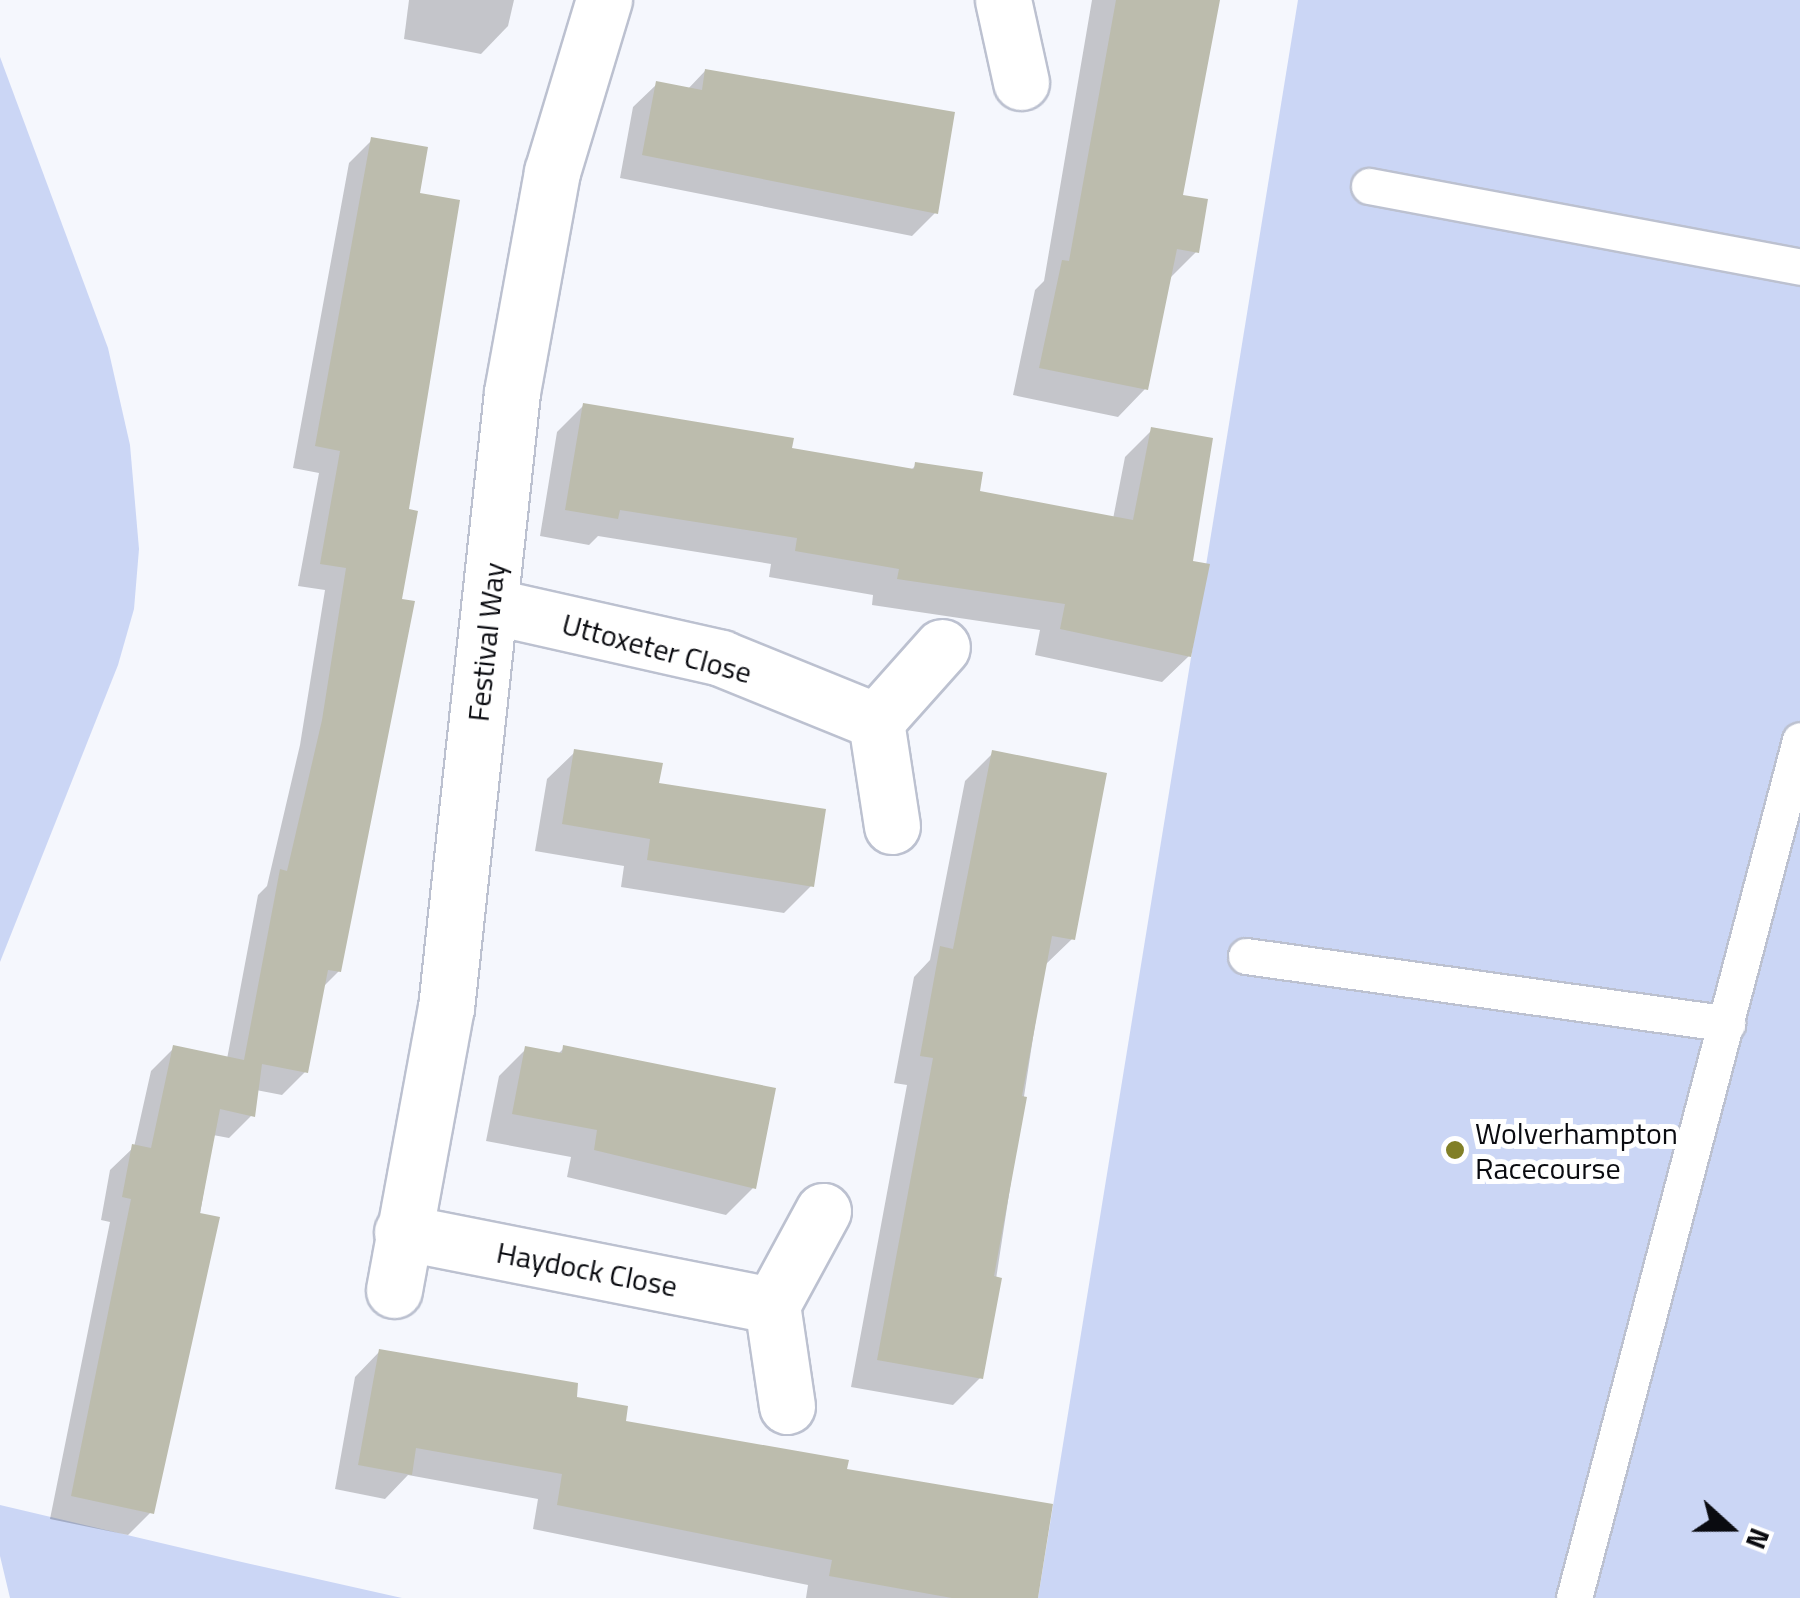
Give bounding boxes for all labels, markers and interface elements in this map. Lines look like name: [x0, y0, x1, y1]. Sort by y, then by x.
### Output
street label: Festival Way: [460, 561, 512, 723]
street label: Uttoxeter Close: [558, 605, 756, 691]
place label: Wolverhampton Racecourse: [1475, 1115, 1678, 1186]
marker: Wolverhampton Racecourse: [1444, 1139, 1466, 1161]
street label: Haydock Close: [494, 1234, 680, 1304]
north arrow: [1680, 1478, 1780, 1578]
text: N: [1735, 1522, 1782, 1556]

